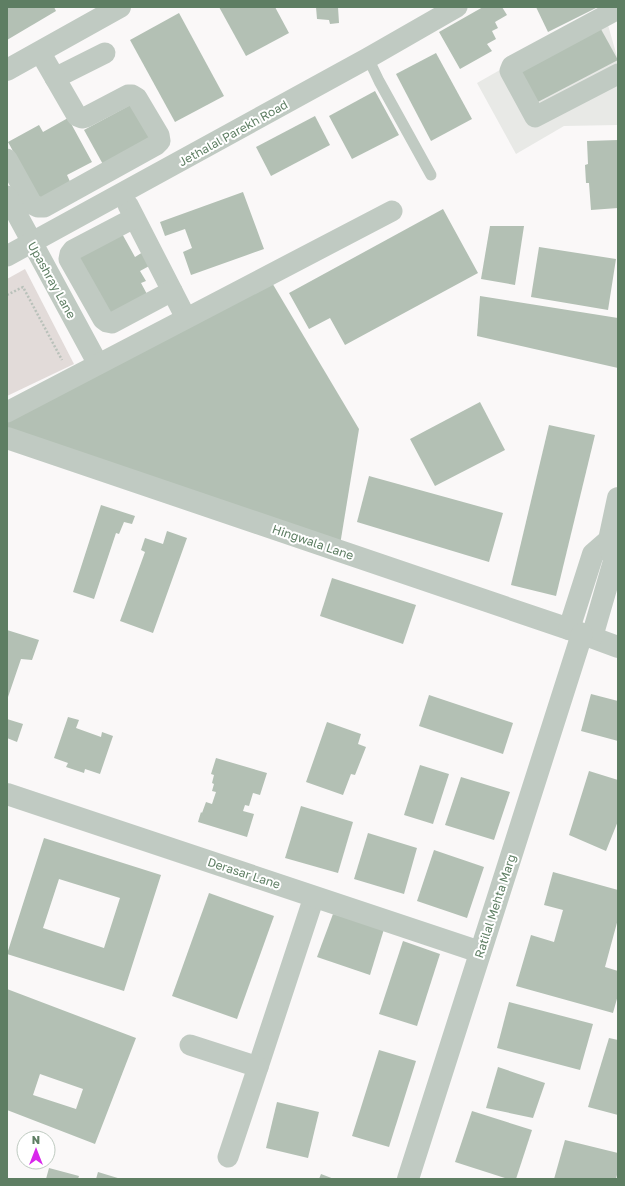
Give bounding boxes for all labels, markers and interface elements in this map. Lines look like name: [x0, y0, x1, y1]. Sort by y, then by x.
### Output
street label: Jethalal Parekh Road: [176, 97, 290, 169]
street label: Upashray Lane: [25, 239, 79, 321]
street label: Hingwala Lane: [270, 521, 356, 563]
street label: Ratilal Mehta Marg: [471, 852, 519, 960]
street label: Derasar Lane: [206, 854, 282, 892]
north arrow: [16, 1130, 56, 1170]
text: N: [32, 1133, 40, 1146]

